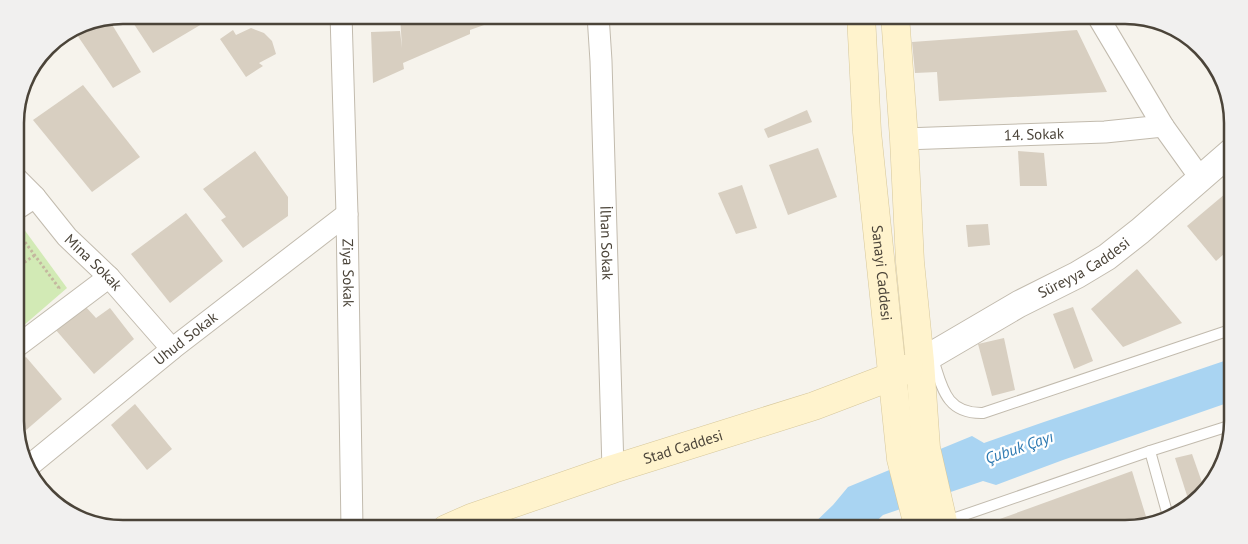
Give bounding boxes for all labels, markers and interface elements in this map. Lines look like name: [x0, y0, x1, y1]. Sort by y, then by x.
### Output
street label: 14. Sokak: [1003, 123, 1065, 145]
street label: İlhan Sokak: [596, 205, 617, 281]
street label: Sanayi Caddesi: [868, 224, 897, 322]
street label: Mina Sokak: [61, 230, 127, 295]
street label: Süreyya Caddesi: [1034, 233, 1133, 302]
street label: Ziya Sokak: [338, 238, 358, 308]
street label: Uhud Sokak: [150, 307, 222, 369]
street label: Stad Caddesi: [641, 425, 725, 468]
water label: Çubuk Çayı: [982, 426, 1056, 468]

